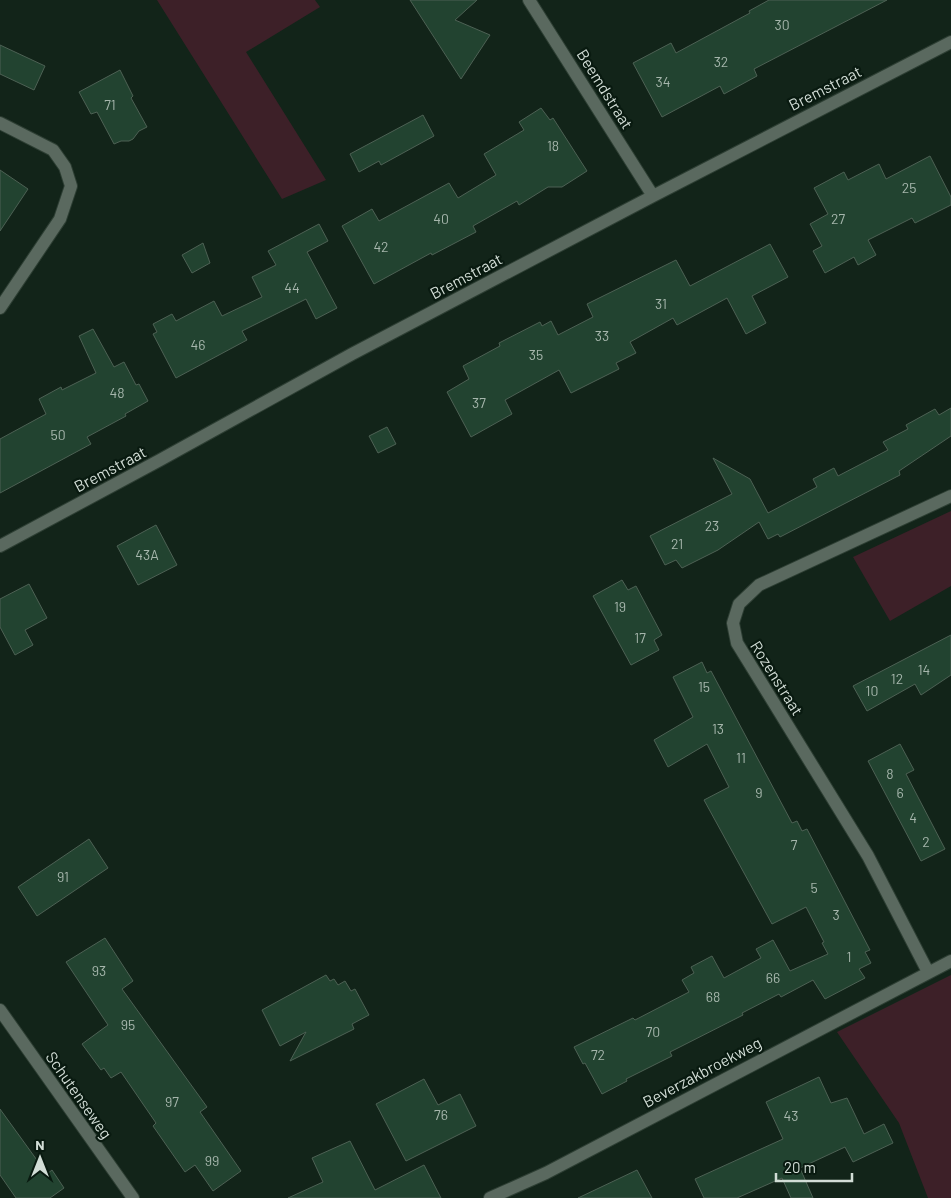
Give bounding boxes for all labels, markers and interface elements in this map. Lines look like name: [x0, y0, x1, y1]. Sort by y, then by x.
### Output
house number: 30: [774, 16, 790, 33]
street label: Beemdstraat: [573, 45, 637, 132]
house number: 32: [714, 53, 728, 70]
street label: Bremstraat: [785, 61, 864, 114]
house number: 34: [656, 73, 670, 90]
house number: 71: [104, 96, 116, 113]
house number: 18: [547, 137, 559, 154]
house number: 25: [902, 179, 916, 196]
house number: 40: [433, 210, 449, 227]
house number: 27: [831, 210, 845, 227]
house number: 42: [373, 238, 389, 255]
street label: Bremstraat: [426, 249, 505, 302]
house number: 44: [284, 279, 300, 296]
house number: 31: [655, 295, 667, 312]
house number: 33: [595, 327, 609, 344]
house number: 46: [191, 336, 205, 353]
house number: 35: [529, 346, 543, 363]
house number: 48: [109, 384, 125, 401]
house number: 37: [472, 394, 486, 411]
house number: 50: [50, 426, 66, 443]
street label: Bremstraat: [70, 442, 149, 495]
house number: 23: [705, 517, 719, 534]
house number: 21: [671, 535, 683, 552]
house number: 43A: [135, 546, 159, 563]
house number: 19: [614, 598, 626, 615]
house number: 17: [634, 629, 646, 646]
street label: Rozenstraat: [747, 637, 808, 718]
house number: 14: [918, 661, 930, 678]
house number: 12: [891, 670, 903, 687]
house number: 15: [698, 678, 710, 695]
house number: 10: [866, 682, 878, 699]
house number: 13: [712, 720, 724, 737]
house number: 11: [736, 749, 746, 766]
house number: 8: [886, 765, 894, 782]
house number: 9: [755, 784, 763, 801]
house number: 6: [896, 784, 904, 801]
house number: 4: [909, 809, 917, 826]
house number: 2: [922, 833, 930, 850]
house number: 7: [791, 836, 798, 853]
house number: 91: [57, 868, 69, 885]
house number: 5: [810, 879, 818, 896]
house number: 3: [832, 906, 840, 923]
house number: 1: [847, 948, 851, 965]
house number: 93: [92, 962, 106, 979]
house number: 66: [766, 969, 780, 986]
house number: 68: [706, 988, 720, 1005]
house number: 95: [121, 1016, 135, 1033]
house number: 70: [646, 1023, 660, 1040]
street label: Beverzakbroekweg: [639, 1032, 764, 1111]
house number: 72: [591, 1046, 605, 1063]
street label: Schutenseweg: [42, 1048, 116, 1142]
house number: 97: [165, 1093, 179, 1110]
house number: 76: [434, 1106, 448, 1123]
house number: 43: [784, 1107, 798, 1124]
north arrow: [15, 1133, 65, 1183]
text: N: [35, 1136, 45, 1153]
scale bar: [776, 1150, 852, 1182]
house number: 99: [205, 1152, 219, 1169]
text: 20 m: [784, 1158, 816, 1176]

